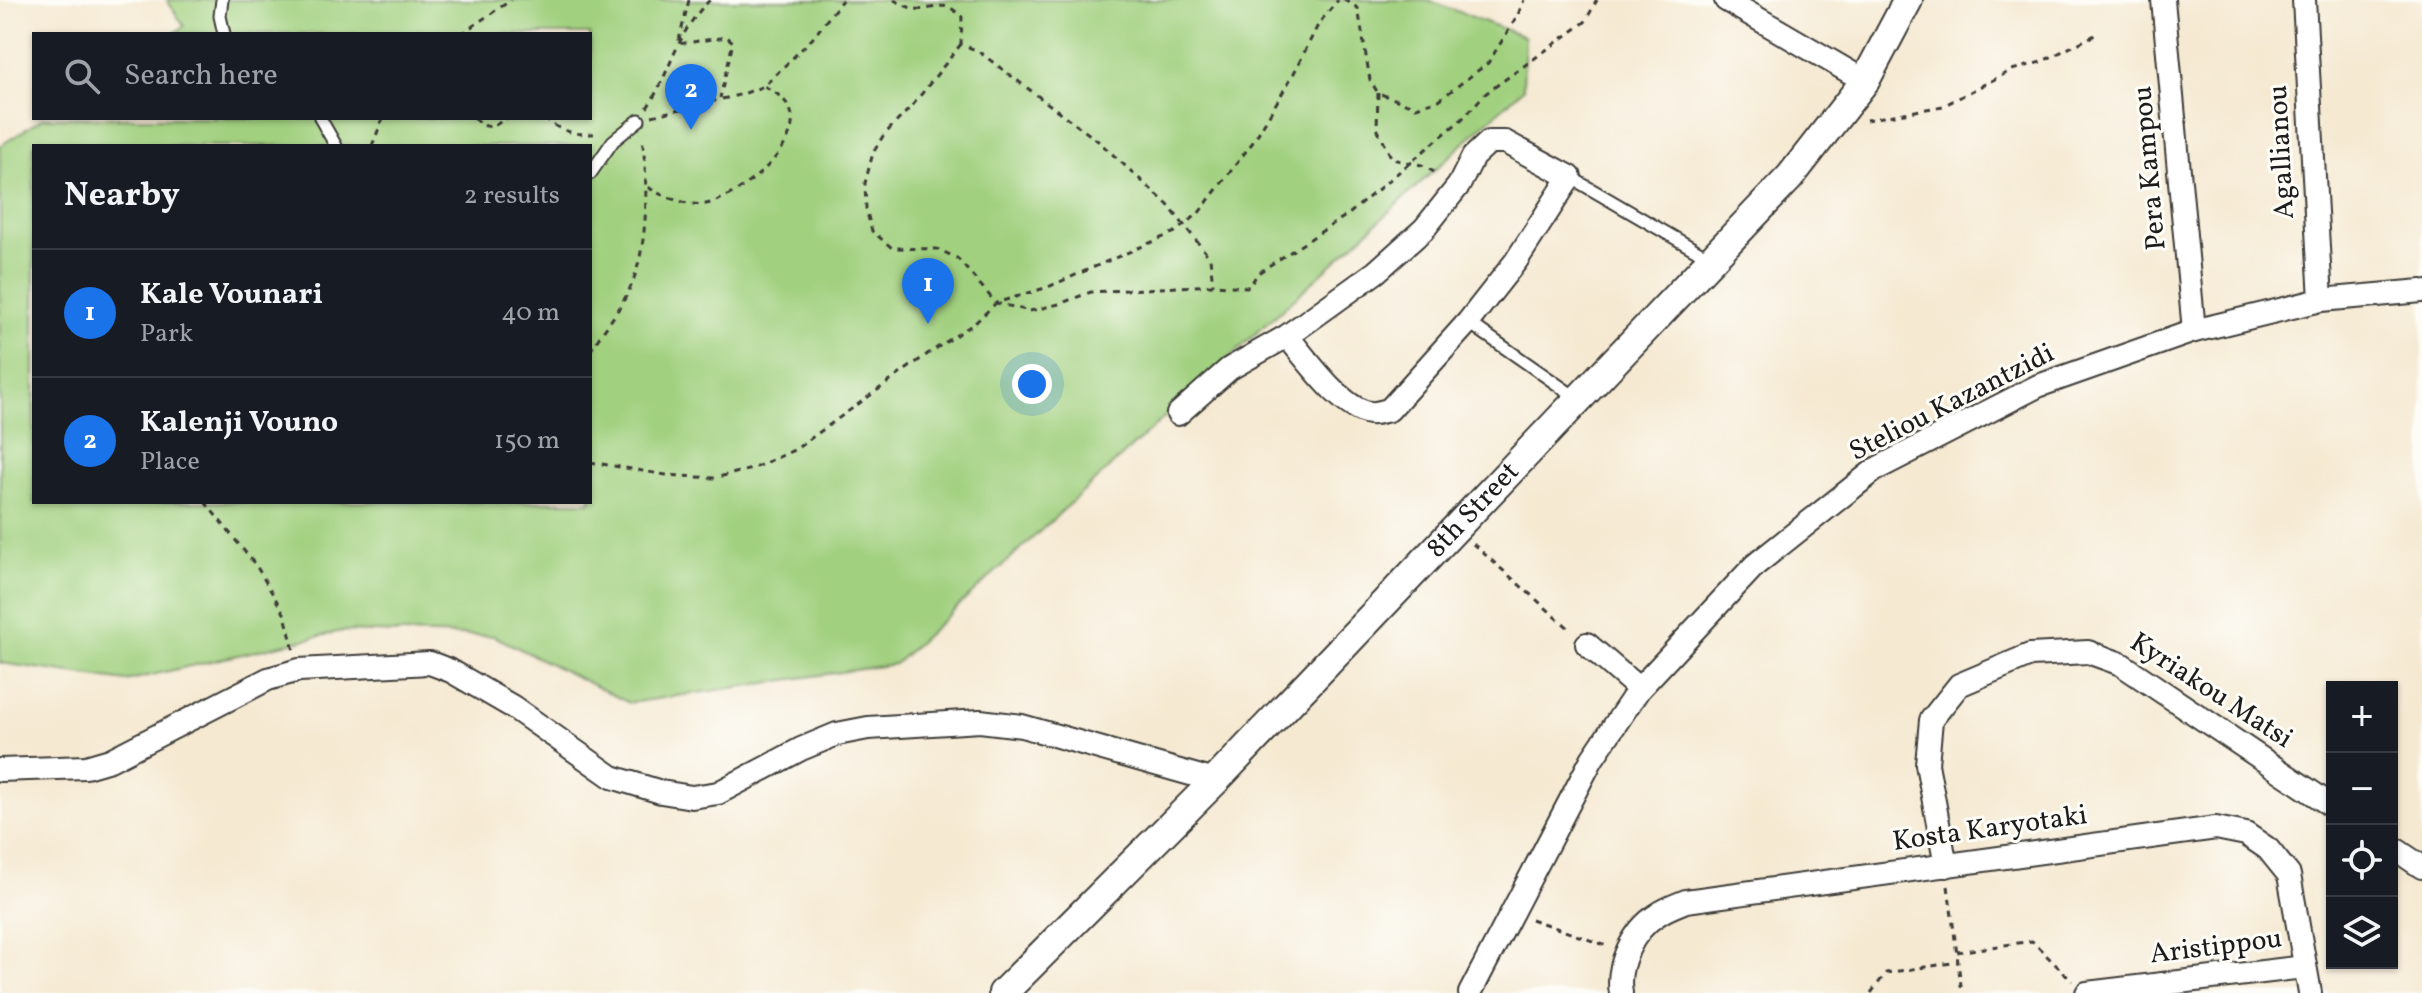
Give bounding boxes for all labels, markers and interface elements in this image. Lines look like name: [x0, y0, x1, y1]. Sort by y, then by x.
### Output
search box: [32, 32, 592, 120]
icon: search: [60, 54, 104, 98]
text: Search here: [124, 55, 278, 97]
pin: 2: [665, 64, 717, 130]
street label: Pera Kampou: [2123, 84, 2177, 252]
street label: Agallianou: [2259, 84, 2305, 220]
text: Nearby: [64, 173, 180, 220]
text: 2 results: [464, 178, 560, 214]
pin: 1: [902, 258, 954, 324]
text: Kale Vounari: [140, 274, 323, 316]
text: 1: [85, 295, 95, 331]
text: 40 m: [501, 295, 560, 331]
text: Park: [140, 316, 193, 352]
street label: Steliou Kazantzidi: [1843, 334, 2061, 472]
your location: [1012, 364, 1052, 404]
text: Kalenji Vouno: [140, 402, 338, 444]
text: 2: [83, 423, 97, 459]
text: 150 m: [494, 423, 560, 459]
text: Place: [140, 444, 200, 480]
street label: 8th Street: [1418, 453, 1528, 567]
street label: Kyriakou Matsi: [2122, 624, 2300, 758]
map controls: [2326, 681, 2398, 969]
button: +: [2326, 681, 2398, 753]
button: −: [2326, 753, 2398, 825]
street label: Kosta Karyotaki: [1890, 796, 2090, 862]
button: locate: [2326, 825, 2398, 897]
button: layers: [2326, 897, 2398, 969]
street label: Aristippou: [2148, 920, 2284, 974]

